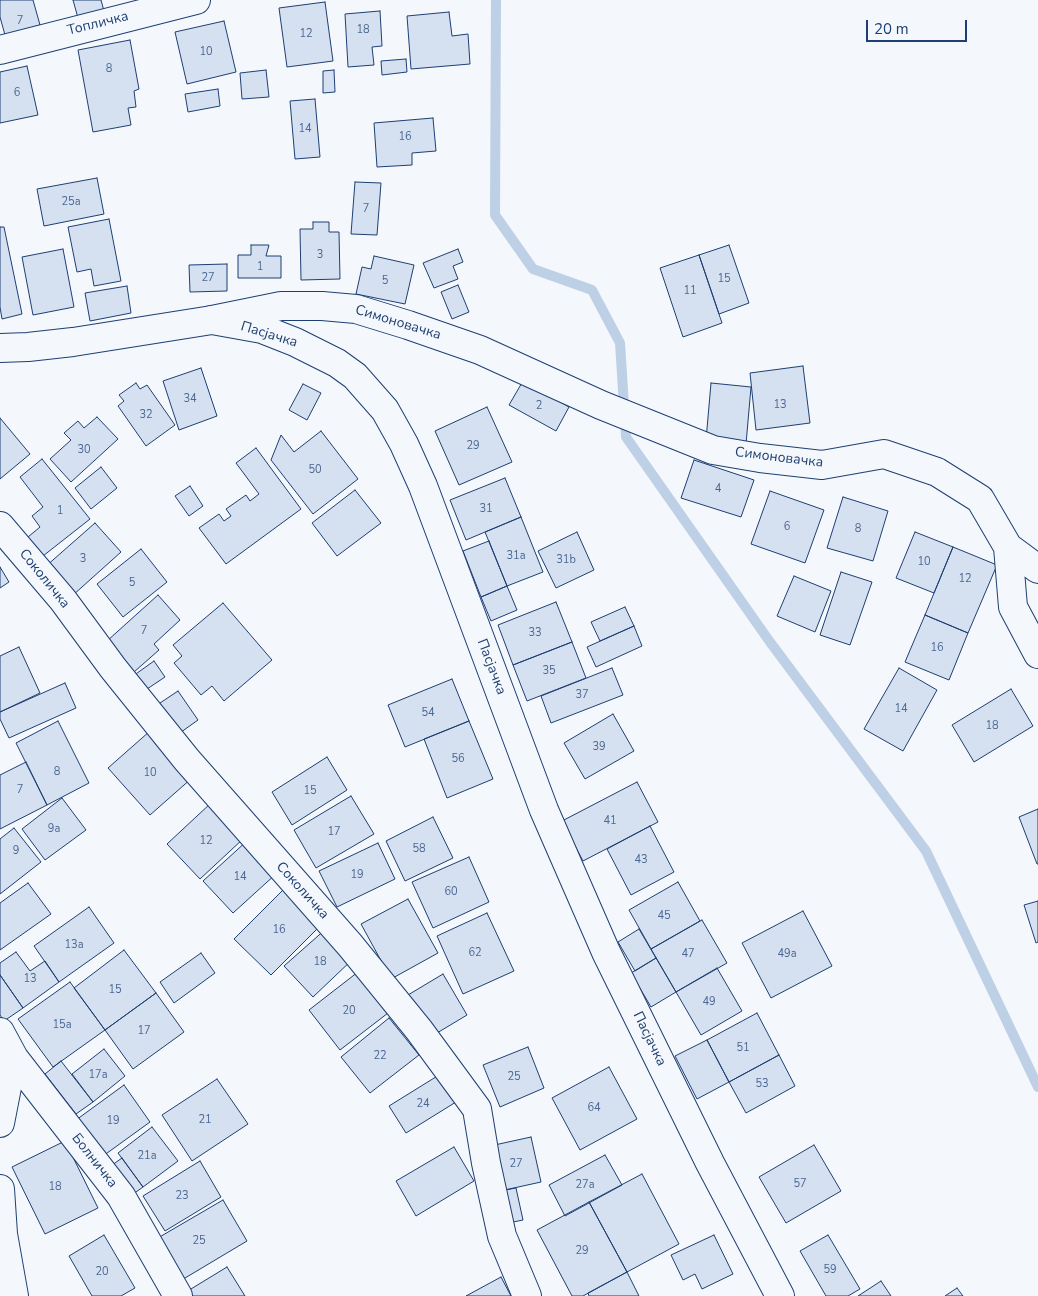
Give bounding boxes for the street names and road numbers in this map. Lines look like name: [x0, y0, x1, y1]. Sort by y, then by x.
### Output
street label: Топличка: [66, 8, 130, 40]
street label: Симоновачка: [353, 302, 443, 344]
street label: Пасјачка: [239, 318, 299, 352]
street label: Симоновачка: [734, 444, 824, 472]
street label: Соколичка: [15, 546, 73, 612]
street label: Пасјачка: [473, 637, 509, 697]
street label: Соколичка: [272, 859, 332, 923]
street label: Пасјачка: [629, 1009, 669, 1069]
street label: Болничка: [68, 1131, 120, 1191]

